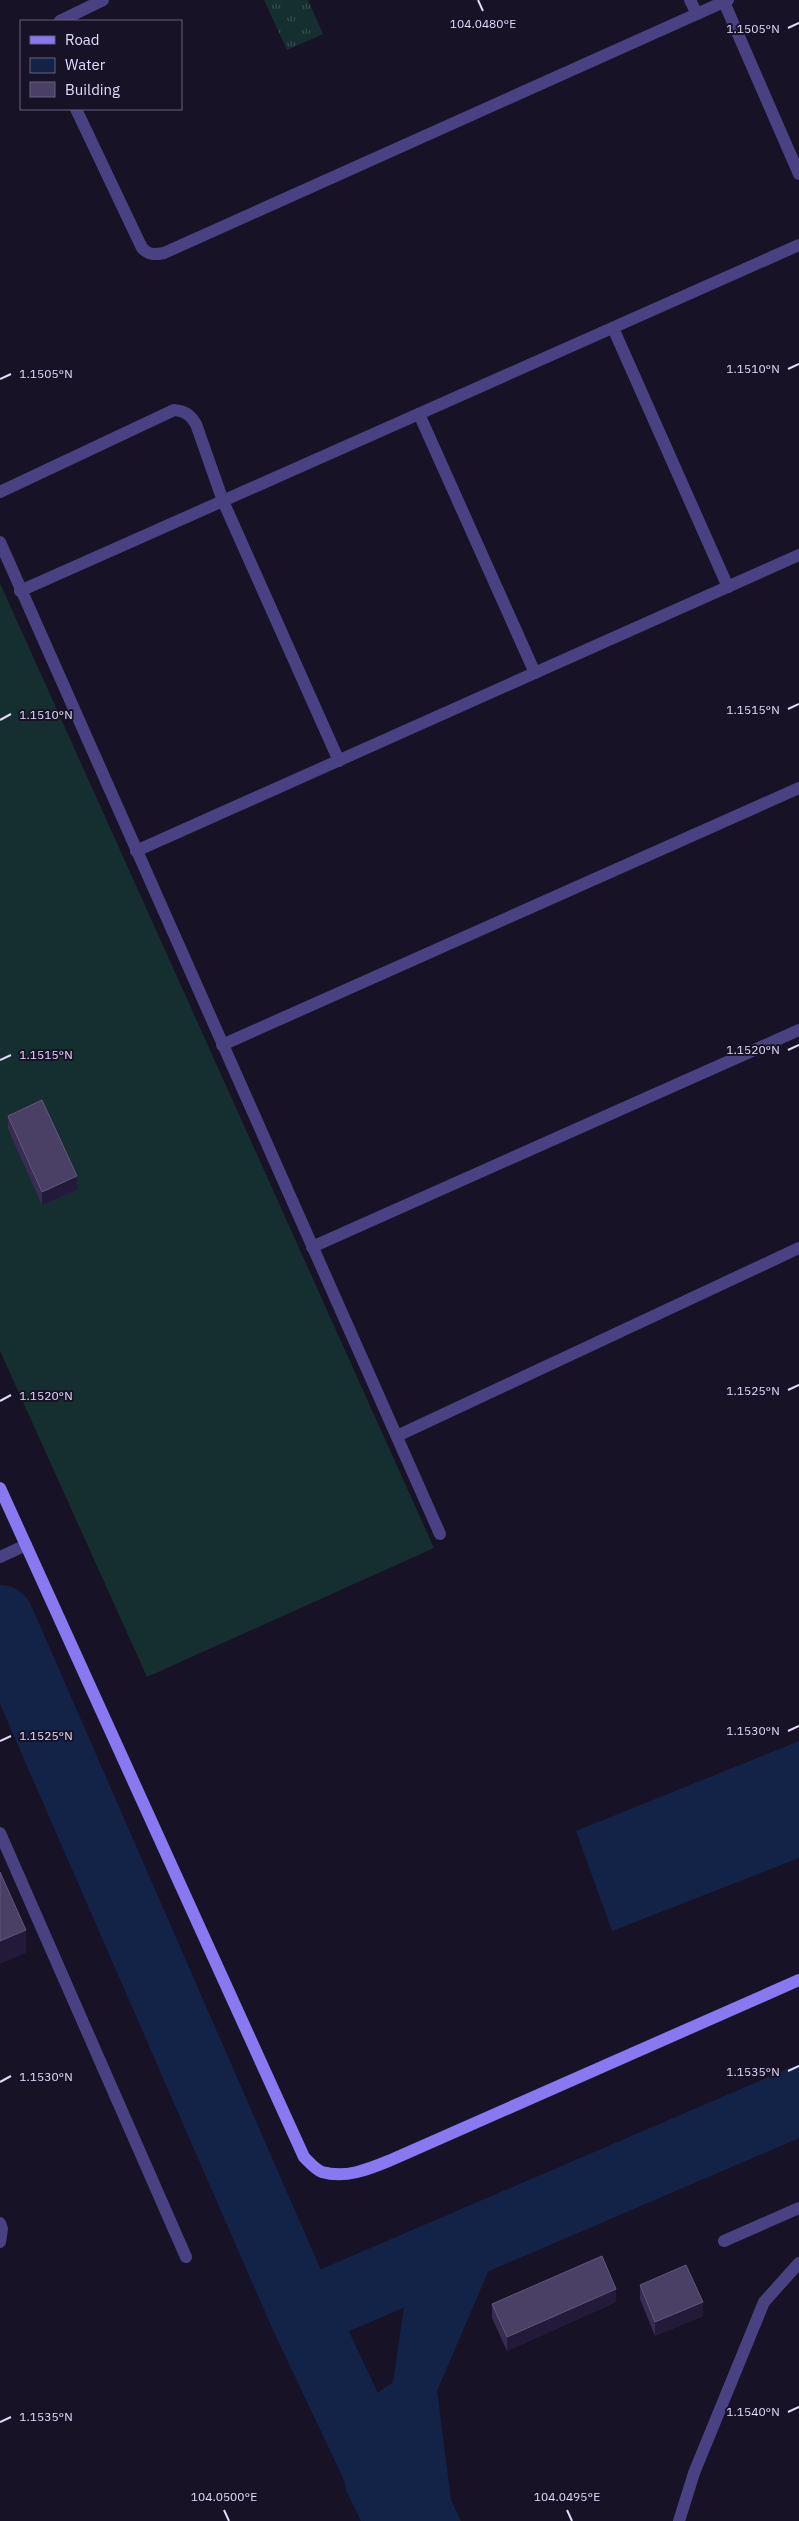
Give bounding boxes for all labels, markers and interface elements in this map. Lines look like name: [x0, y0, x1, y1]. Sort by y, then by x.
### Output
text: 104.0480°E: [450, 16, 516, 31]
legend: [20, 20, 182, 110]
text: 1.1505°N: [726, 21, 780, 36]
text: Road: [65, 30, 100, 49]
text: Water: [65, 55, 106, 74]
text: Building: [65, 80, 120, 99]
text: 1.1510°N: [726, 361, 780, 376]
text: 1.1505°N: [19, 366, 73, 381]
text: 1.1515°N: [726, 702, 780, 717]
text: 1.1510°N: [19, 707, 73, 722]
text: 1.1520°N: [726, 1042, 780, 1057]
text: 1.1515°N: [19, 1047, 73, 1062]
text: 1.1525°N: [726, 1383, 780, 1398]
text: 1.1520°N: [19, 1388, 73, 1403]
text: 1.1530°N: [726, 1723, 780, 1738]
text: 1.1525°N: [19, 1728, 73, 1743]
text: 1.1535°N: [726, 2064, 780, 2079]
text: 1.1530°N: [19, 2069, 73, 2084]
text: 1.1540°N: [726, 2404, 780, 2419]
text: 1.1535°N: [19, 2409, 73, 2424]
text: 104.0500°E: [191, 2489, 257, 2504]
text: 104.0495°E: [534, 2489, 600, 2504]

